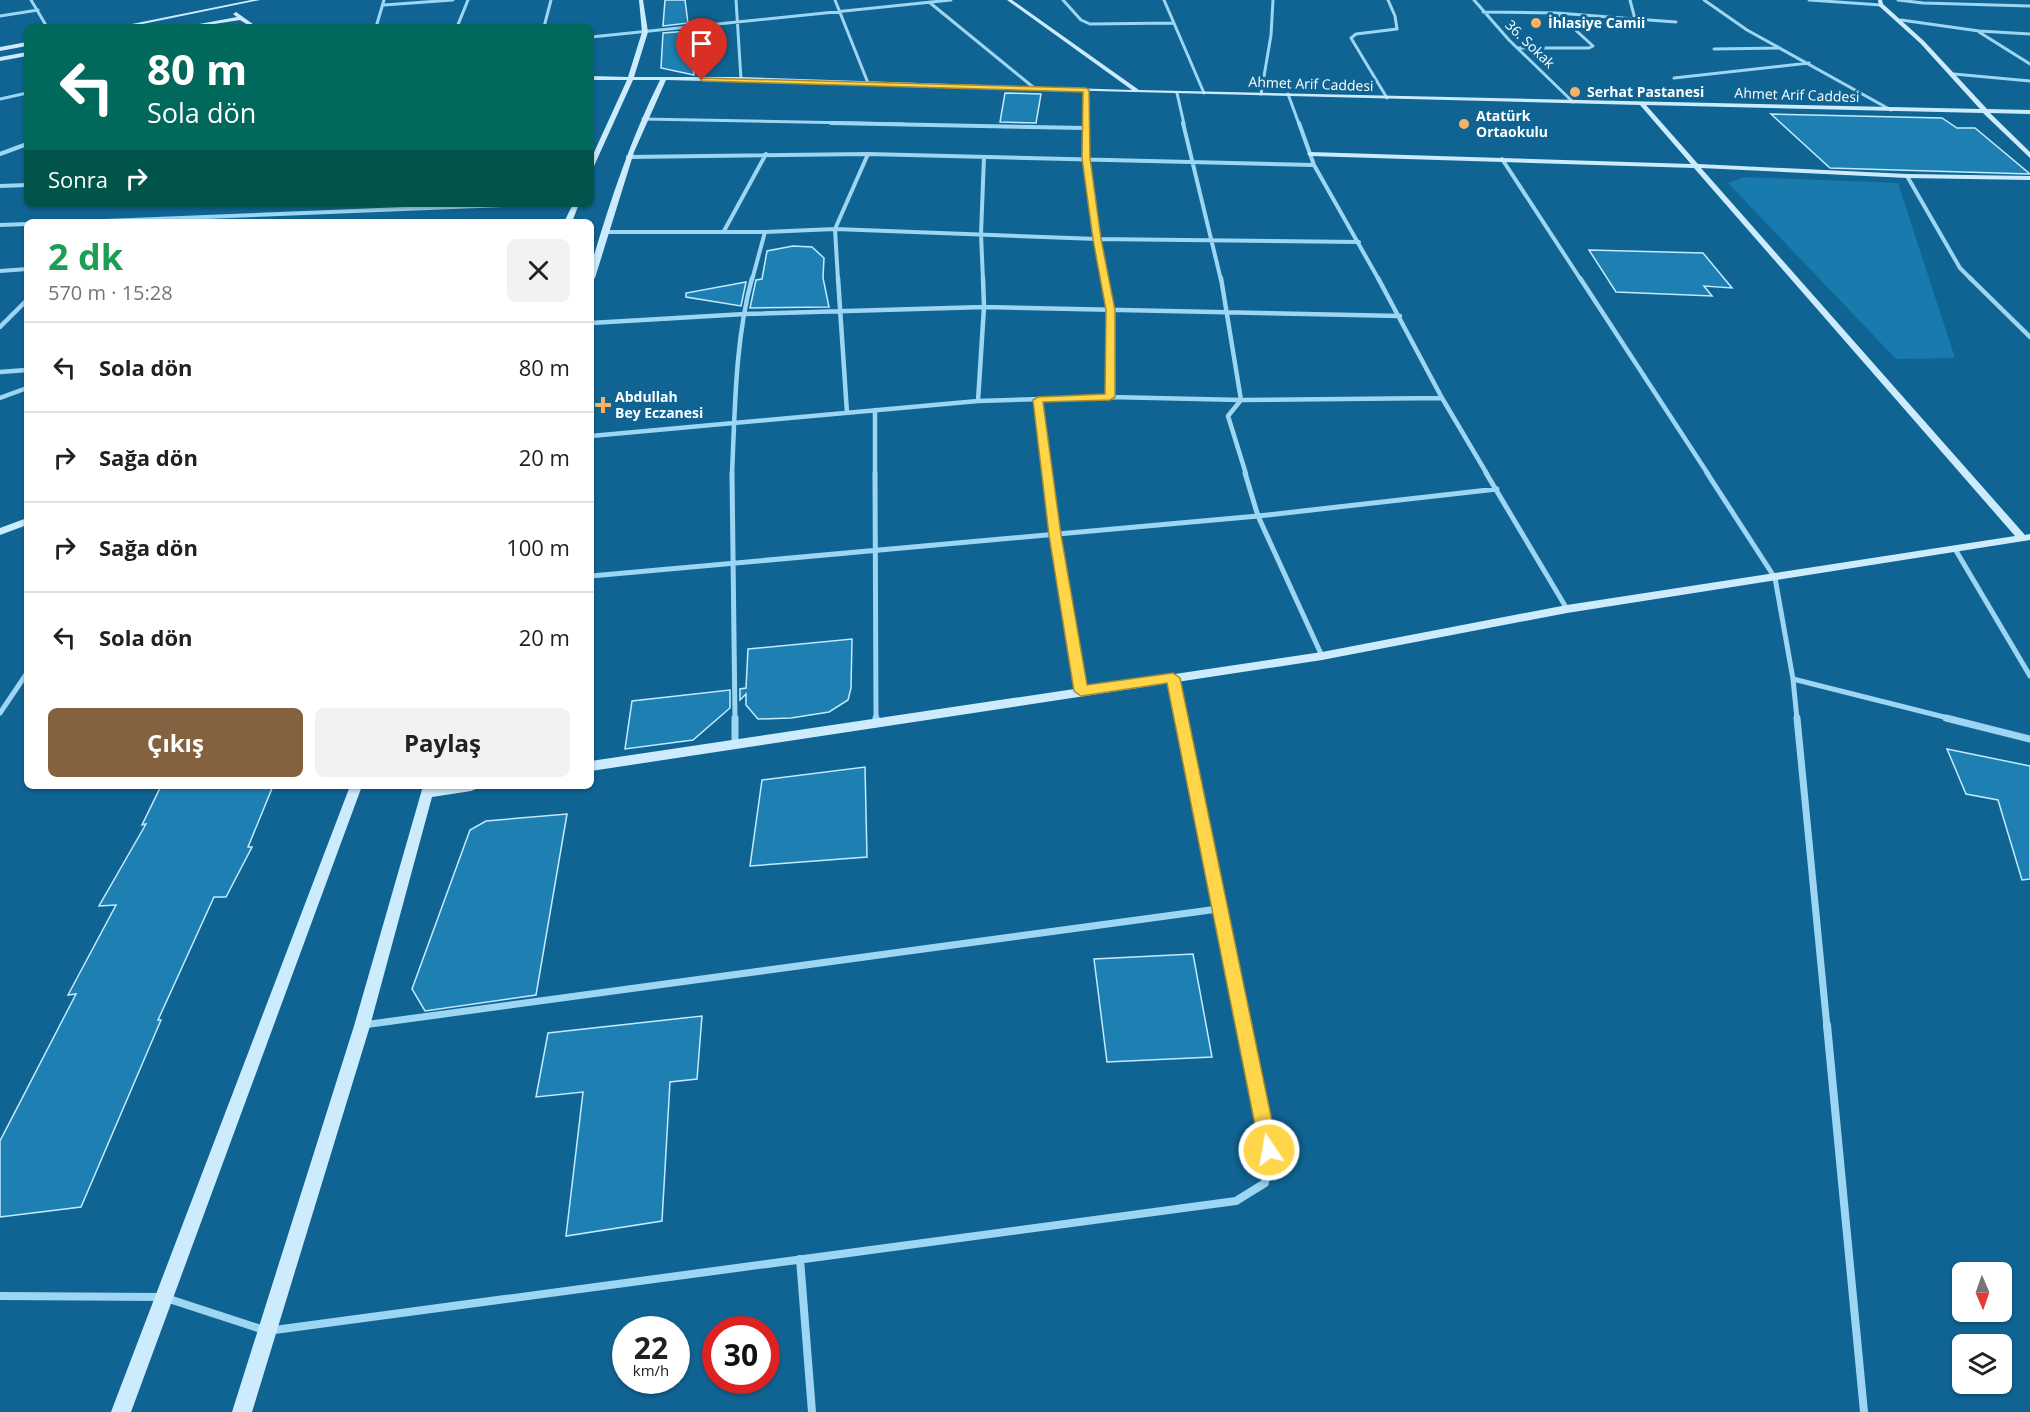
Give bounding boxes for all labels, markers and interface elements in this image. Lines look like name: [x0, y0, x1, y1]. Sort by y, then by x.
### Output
place label: İhlasiye Camii: [1548, 13, 1645, 32]
street label: 36. Sokak: [1501, 15, 1560, 72]
marker: İhlasiye Camii: [1529, 16, 1543, 30]
pin: [676, 18, 727, 80]
icon: arrive: [685, 27, 718, 60]
text: 80 m: [147, 40, 247, 97]
icon: left: [48, 48, 126, 126]
street label: Ahmet Arif Caddesi: [1248, 72, 1374, 95]
place label: Serhat Pastanesi: [1587, 82, 1704, 101]
street label: Ahmet Arif Caddesi: [1734, 83, 1860, 106]
marker: Serhat Pastanesi: [1568, 85, 1582, 99]
text: Sola dön: [147, 94, 256, 131]
place label: Atatürk Ortaokulu: [1476, 106, 1548, 141]
marker: Atatürk Ortaokulu: [1457, 117, 1471, 131]
icon: right: [120, 162, 153, 195]
text: Sonra: [48, 164, 108, 194]
text: 2 dk: [48, 232, 123, 281]
button: close: [507, 239, 570, 302]
text: 570 m · 15:28: [48, 279, 173, 306]
icon: left: [48, 351, 81, 384]
text: Sola dön: [99, 352, 192, 382]
text: 80 m: [519, 352, 570, 382]
place label: Abdullah Bey Eczanesi: [615, 387, 703, 422]
marker: Abdullah Bey Eczanesi: [596, 398, 610, 412]
icon: right: [48, 441, 81, 474]
text: Sağa dön: [99, 442, 198, 472]
text: 20 m: [519, 442, 570, 472]
icon: right: [48, 531, 81, 564]
text: Sağa dön: [99, 532, 198, 562]
text: 100 m: [506, 532, 570, 562]
icon: left: [48, 621, 81, 654]
text: Sola dön: [99, 622, 192, 652]
text: 20 m: [519, 622, 570, 652]
button: Çıkış: [48, 708, 303, 777]
button: Paylaş: [315, 708, 570, 777]
position arrow: [1237, 1118, 1301, 1182]
north arrow: [1952, 1262, 2012, 1322]
map controls: [1952, 1262, 2012, 1394]
speed limit sign: 30: [702, 1316, 780, 1394]
text: 22: [634, 1327, 668, 1368]
button: layers: [1952, 1334, 2012, 1394]
text: km/h: [633, 1360, 669, 1380]

